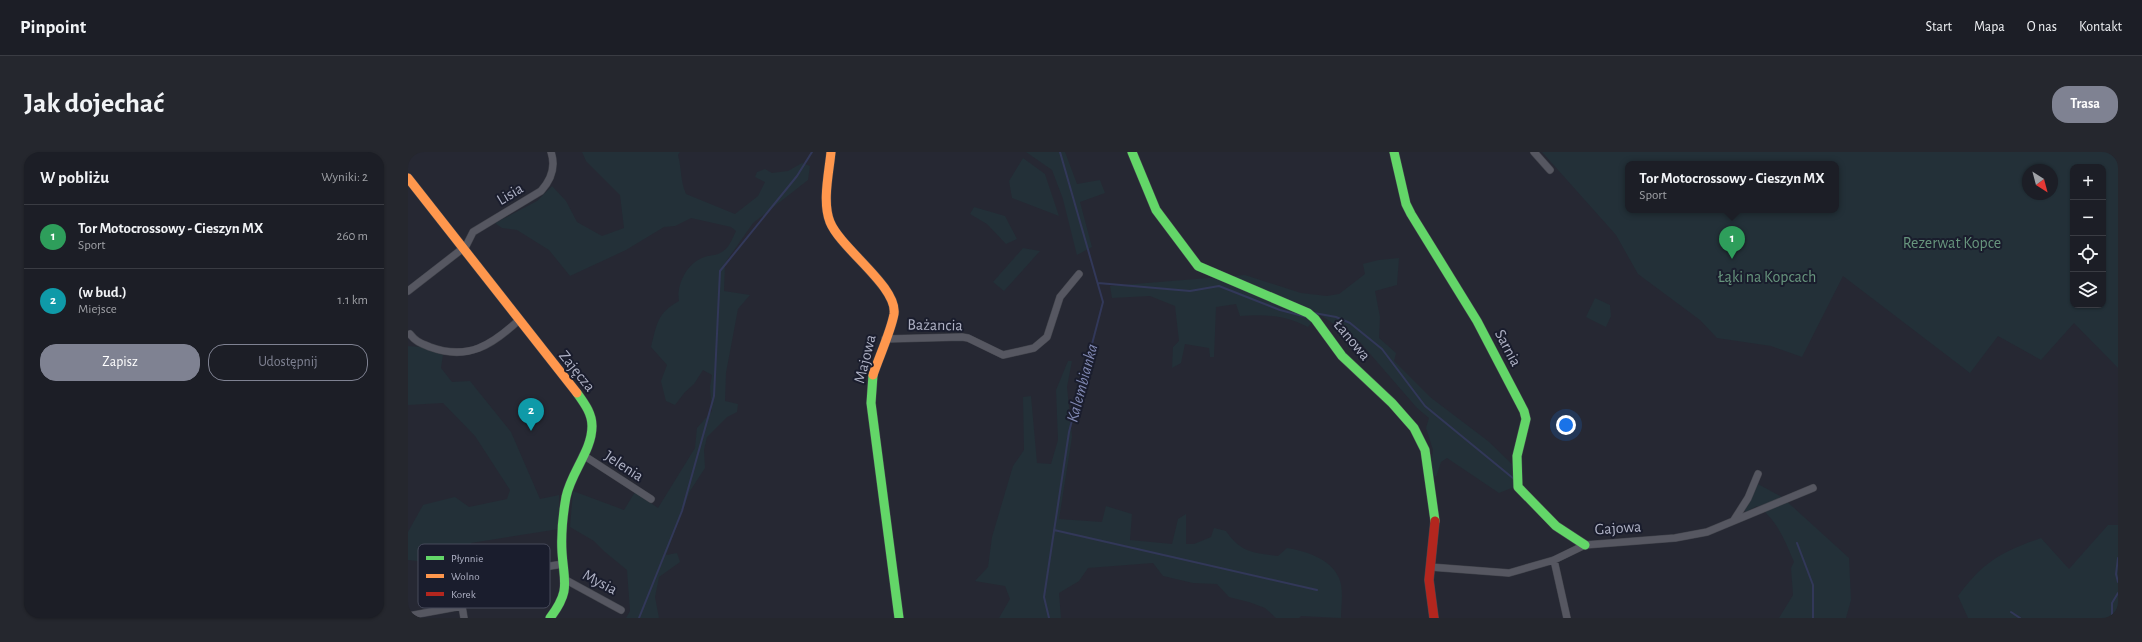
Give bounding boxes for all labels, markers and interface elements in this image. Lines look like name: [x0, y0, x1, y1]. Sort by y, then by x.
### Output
text: Pinpoint: [20, 18, 86, 37]
text: Start: [1925, 20, 1952, 34]
text: Mapa: [1974, 20, 2005, 34]
text: O nas: [2027, 20, 2057, 34]
text: Kontakt: [2079, 20, 2122, 34]
button: Trasa: [2052, 86, 2118, 123]
text: Jak dojechać: [24, 90, 164, 118]
popup: [1625, 161, 1839, 213]
north arrow: [2022, 164, 2058, 200]
map controls: [2070, 164, 2106, 308]
button: +: [2070, 164, 2106, 200]
text: W pobliżu: [40, 169, 109, 186]
text: Wyniki: 2: [321, 171, 368, 184]
text: Tor Motocrossowy - Cieszyn MX: [1639, 171, 1825, 186]
street label: Lisia: [494, 180, 526, 208]
text: Sport: [1639, 189, 1667, 202]
button: −: [2070, 200, 2106, 236]
text: Tor Motocrossowy - Cieszyn MX: [78, 221, 263, 236]
pin: 1: [1719, 226, 1745, 259]
text: 1: [51, 230, 55, 243]
text: 260 m: [337, 230, 368, 243]
park label: Rezerwat Kopce: [1903, 235, 2001, 251]
button: locate: [2070, 236, 2106, 272]
text: Sport: [78, 239, 105, 252]
park label: Łąki na Kopcach: [1718, 269, 1816, 285]
button: layers: [2070, 272, 2106, 308]
text: (w bud.): [78, 285, 127, 300]
text: 2: [50, 294, 56, 307]
text: 1.1 km: [338, 294, 368, 307]
text: Miejsce: [78, 303, 117, 316]
street label: Bażancia: [907, 317, 963, 333]
street label: Łanowa: [1330, 317, 1374, 363]
street label: Sarnia: [1492, 327, 1524, 369]
street label: Majowa: [851, 333, 880, 385]
water label: Kalembianka: [1063, 342, 1101, 424]
button: Zapisz: [40, 344, 200, 381]
button: Udostępnij: [208, 344, 368, 381]
street label: Zajęcza: [555, 347, 598, 395]
pin: 2: [518, 398, 544, 431]
your location: [1556, 415, 1576, 435]
street label: Jelenia: [602, 448, 646, 484]
street label: Gajowa: [1594, 518, 1642, 539]
legend: [418, 544, 550, 608]
text: Płynnie: [451, 553, 483, 564]
street label: Mysia: [580, 566, 620, 598]
text: Wolno: [451, 571, 480, 582]
text: Korek: [451, 589, 476, 600]

